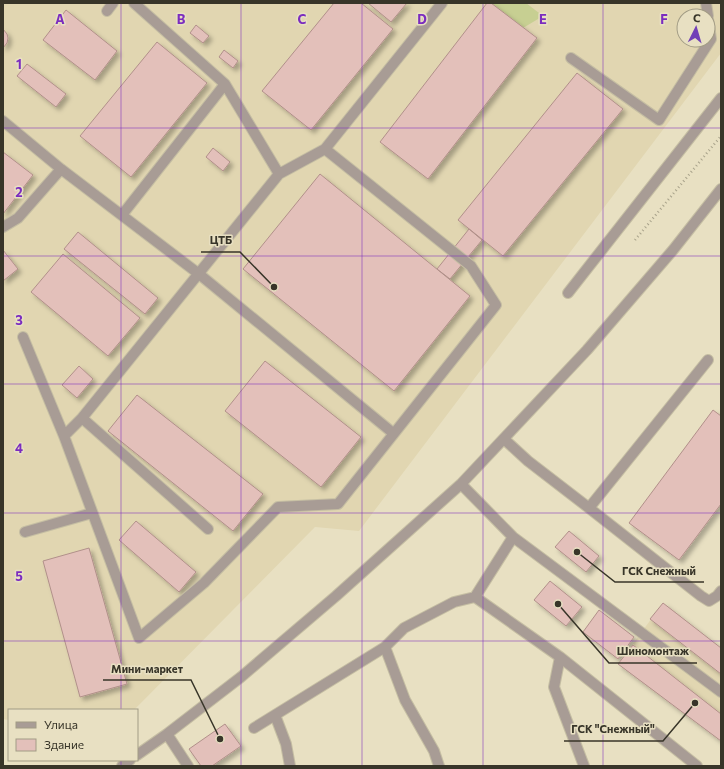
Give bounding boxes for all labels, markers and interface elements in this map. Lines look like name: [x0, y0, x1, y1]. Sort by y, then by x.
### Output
north arrow: [676, 8, 716, 48]
text: A: [55, 11, 65, 27]
text: B: [177, 11, 186, 27]
text: C: [298, 11, 307, 27]
text: D: [417, 11, 427, 27]
text: E: [539, 11, 547, 27]
text: F: [660, 11, 668, 27]
text: С: [693, 11, 702, 24]
text: 1: [16, 56, 22, 72]
text: 2: [15, 184, 23, 200]
callout: ЦТБ: [201, 229, 240, 252]
text: ЦТБ: [210, 233, 232, 246]
text: 3: [15, 312, 23, 328]
text: 4: [15, 440, 23, 456]
callout: ГСК Снежный: [615, 559, 704, 582]
text: ГСК Снежный: [622, 564, 696, 577]
text: 5: [15, 568, 23, 584]
callout: Шиномонтаж: [609, 640, 697, 663]
text: Шиномонтаж: [617, 644, 690, 657]
callout: Мини-маркет: [103, 657, 191, 680]
text: Мини-маркет: [111, 662, 184, 675]
legend: [8, 709, 138, 761]
text: Улица: [44, 717, 78, 731]
callout: ГСК "Снежный": [564, 718, 663, 741]
text: ГСК "Снежный": [571, 722, 655, 735]
text: Здание: [44, 737, 84, 751]

